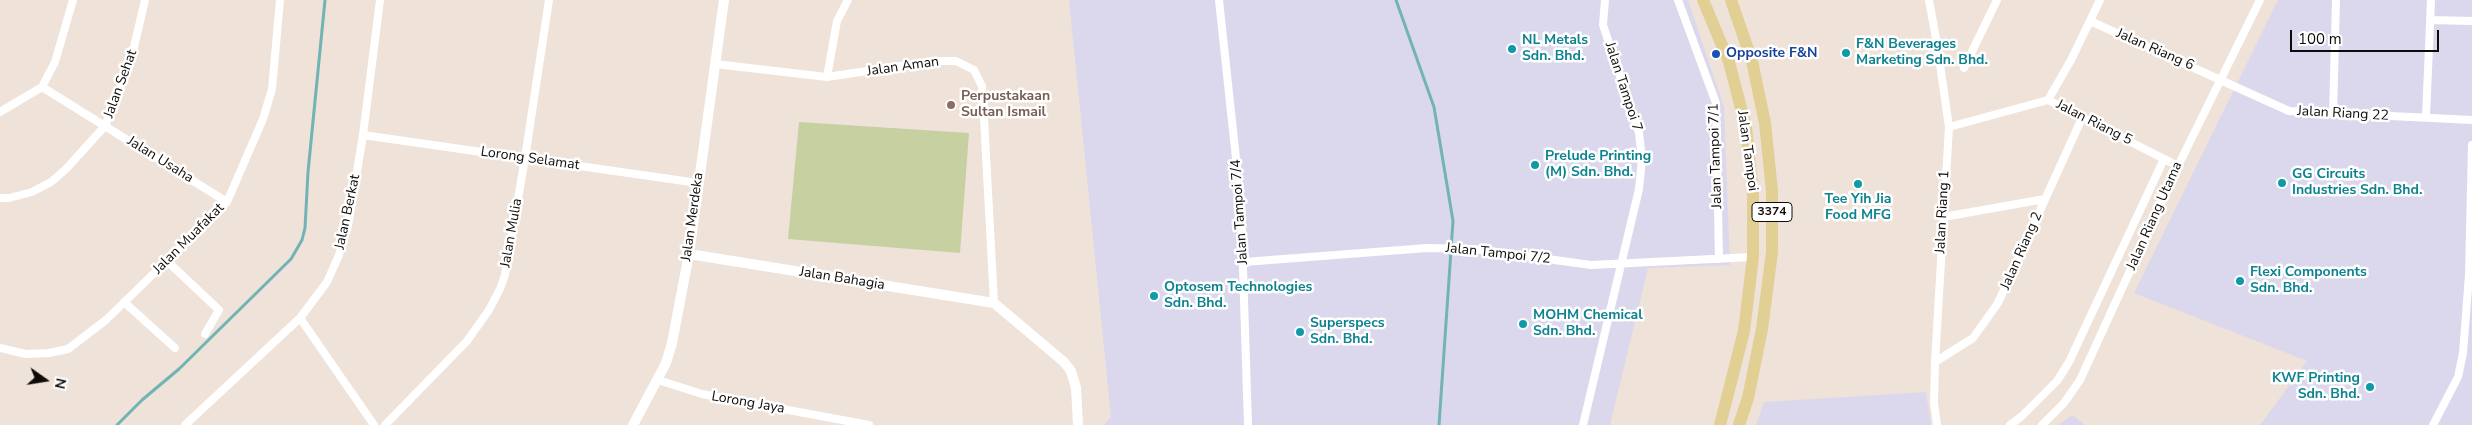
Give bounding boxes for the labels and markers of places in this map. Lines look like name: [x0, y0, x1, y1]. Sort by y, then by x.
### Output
place label: NL Metals Sdn. Bhd.: [1522, 33, 1588, 65]
place label: F&N Beverages Marketing Sdn. Bhd.: [1856, 37, 1988, 70]
marker: NL Metals Sdn. Bhd.: [1506, 43, 1518, 55]
place label: Opposite F&N: [1726, 46, 1817, 62]
marker: F&N Beverages Marketing Sdn. Bhd.: [1840, 47, 1852, 59]
marker: Opposite F&N: [1710, 48, 1722, 60]
place label: Perpustakaan Sultan Ismail: [961, 89, 1050, 121]
marker: Perpustakaan Sultan Ismail: [945, 99, 957, 111]
place label: Prelude Printing (M) Sdn. Bhd.: [1545, 149, 1651, 182]
marker: Prelude Printing (M) Sdn. Bhd.: [1529, 159, 1541, 171]
place label: GG Circuits Industries Sdn. Bhd.: [2292, 167, 2422, 200]
marker: GG Circuits Industries Sdn. Bhd.: [2276, 177, 2288, 189]
marker: Tee Yih Jia Food MFG: [1852, 178, 1864, 190]
place label: Tee Yih Jia Food MFG: [1825, 192, 1891, 224]
place label: Flexi Components Sdn. Bhd.: [2250, 265, 2367, 298]
marker: Flexi Components Sdn. Bhd.: [2234, 275, 2246, 287]
place label: Optosem Technologies Sdn. Bhd.: [1164, 280, 1312, 312]
marker: Optosem Technologies Sdn. Bhd.: [1148, 290, 1160, 302]
place label: MOHM Chemical Sdn. Bhd.: [1533, 308, 1643, 341]
place label: Superspecs Sdn. Bhd.: [1310, 316, 1385, 348]
marker: MOHM Chemical Sdn. Bhd.: [1517, 318, 1529, 330]
marker: Superspecs Sdn. Bhd.: [1294, 326, 1306, 338]
place label: KWF Printing Sdn. Bhd.: [2272, 371, 2360, 404]
marker: KWF Printing Sdn. Bhd.: [2364, 381, 2376, 393]

